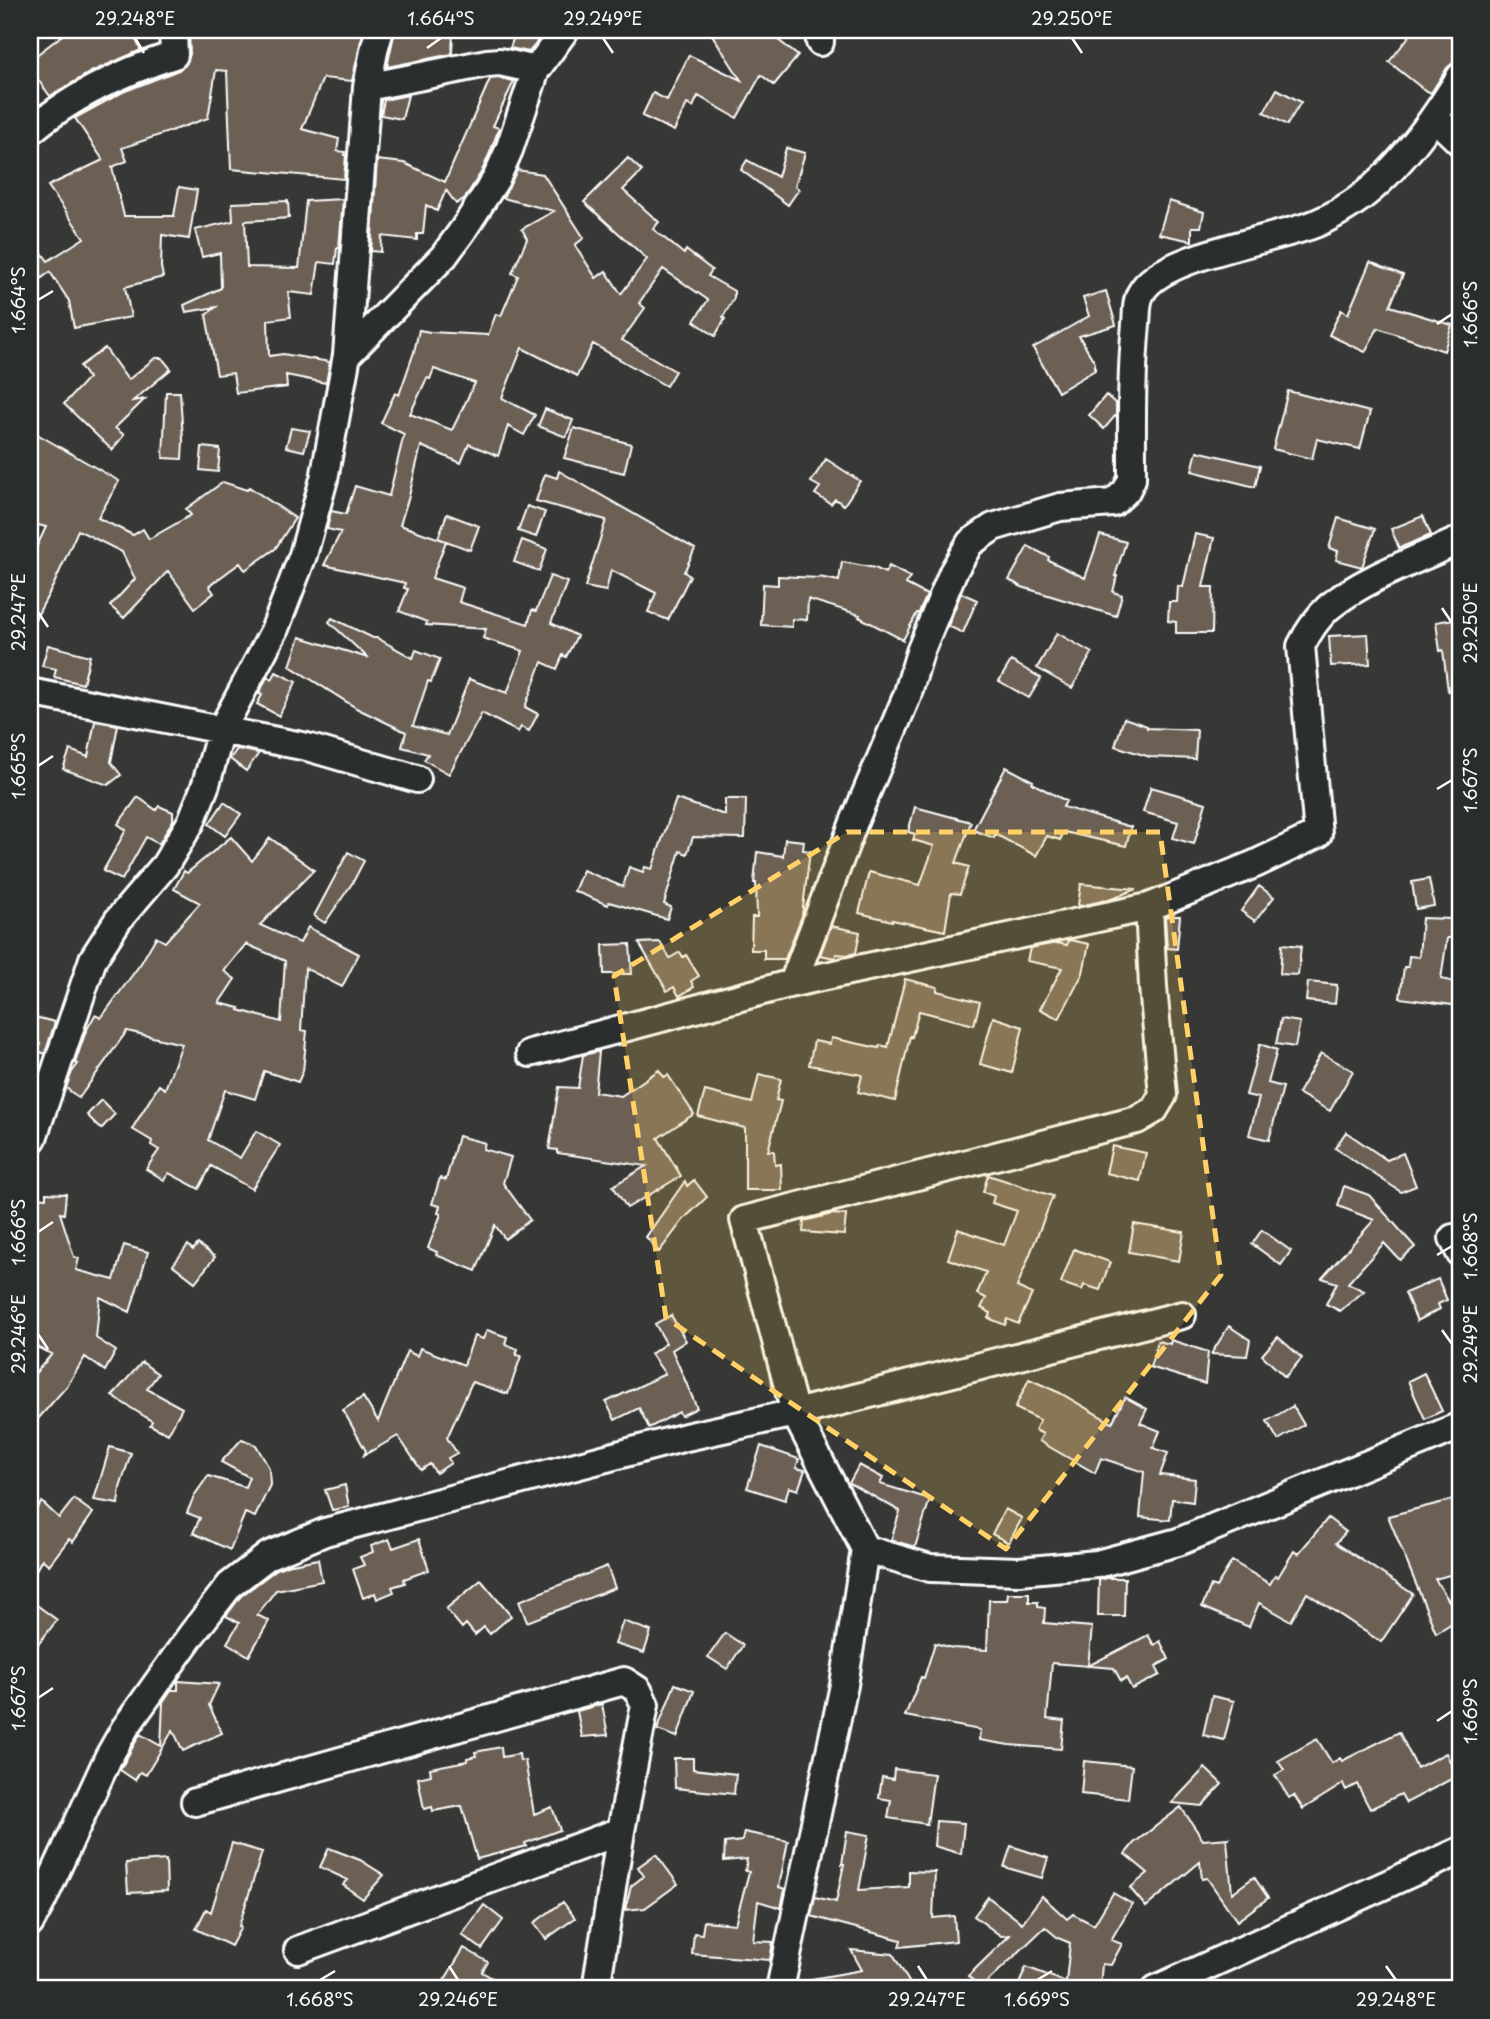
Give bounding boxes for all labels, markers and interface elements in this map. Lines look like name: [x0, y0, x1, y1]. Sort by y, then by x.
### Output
text: 29.248°E: [95, 4, 175, 31]
text: 1.664°S: [407, 4, 475, 31]
text: 29.249°E: [563, 4, 643, 31]
text: 29.250°E: [1031, 4, 1113, 31]
text: 1.664°S: [4, 266, 31, 334]
text: 1.666°S: [1456, 281, 1483, 347]
text: 29.247°E: [4, 573, 31, 651]
text: 29.250°E: [1456, 582, 1483, 664]
text: 1.665°S: [4, 733, 31, 799]
text: 1.667°S: [1456, 747, 1483, 813]
text: 1.666°S: [4, 1199, 31, 1265]
text: 1.668°S: [1456, 1212, 1483, 1280]
text: 29.246°E: [4, 1294, 31, 1374]
text: 29.249°E: [1456, 1304, 1483, 1384]
text: 1.667°S: [4, 1665, 31, 1731]
text: 1.669°S: [1456, 1678, 1483, 1744]
text: 1.668°S: [286, 1985, 354, 2012]
text: 29.246°E: [418, 1985, 498, 2012]
text: 29.247°E: [888, 1985, 966, 2012]
text: 1.669°S: [1004, 1985, 1070, 2012]
text: 29.248°E: [1356, 1985, 1436, 2012]

